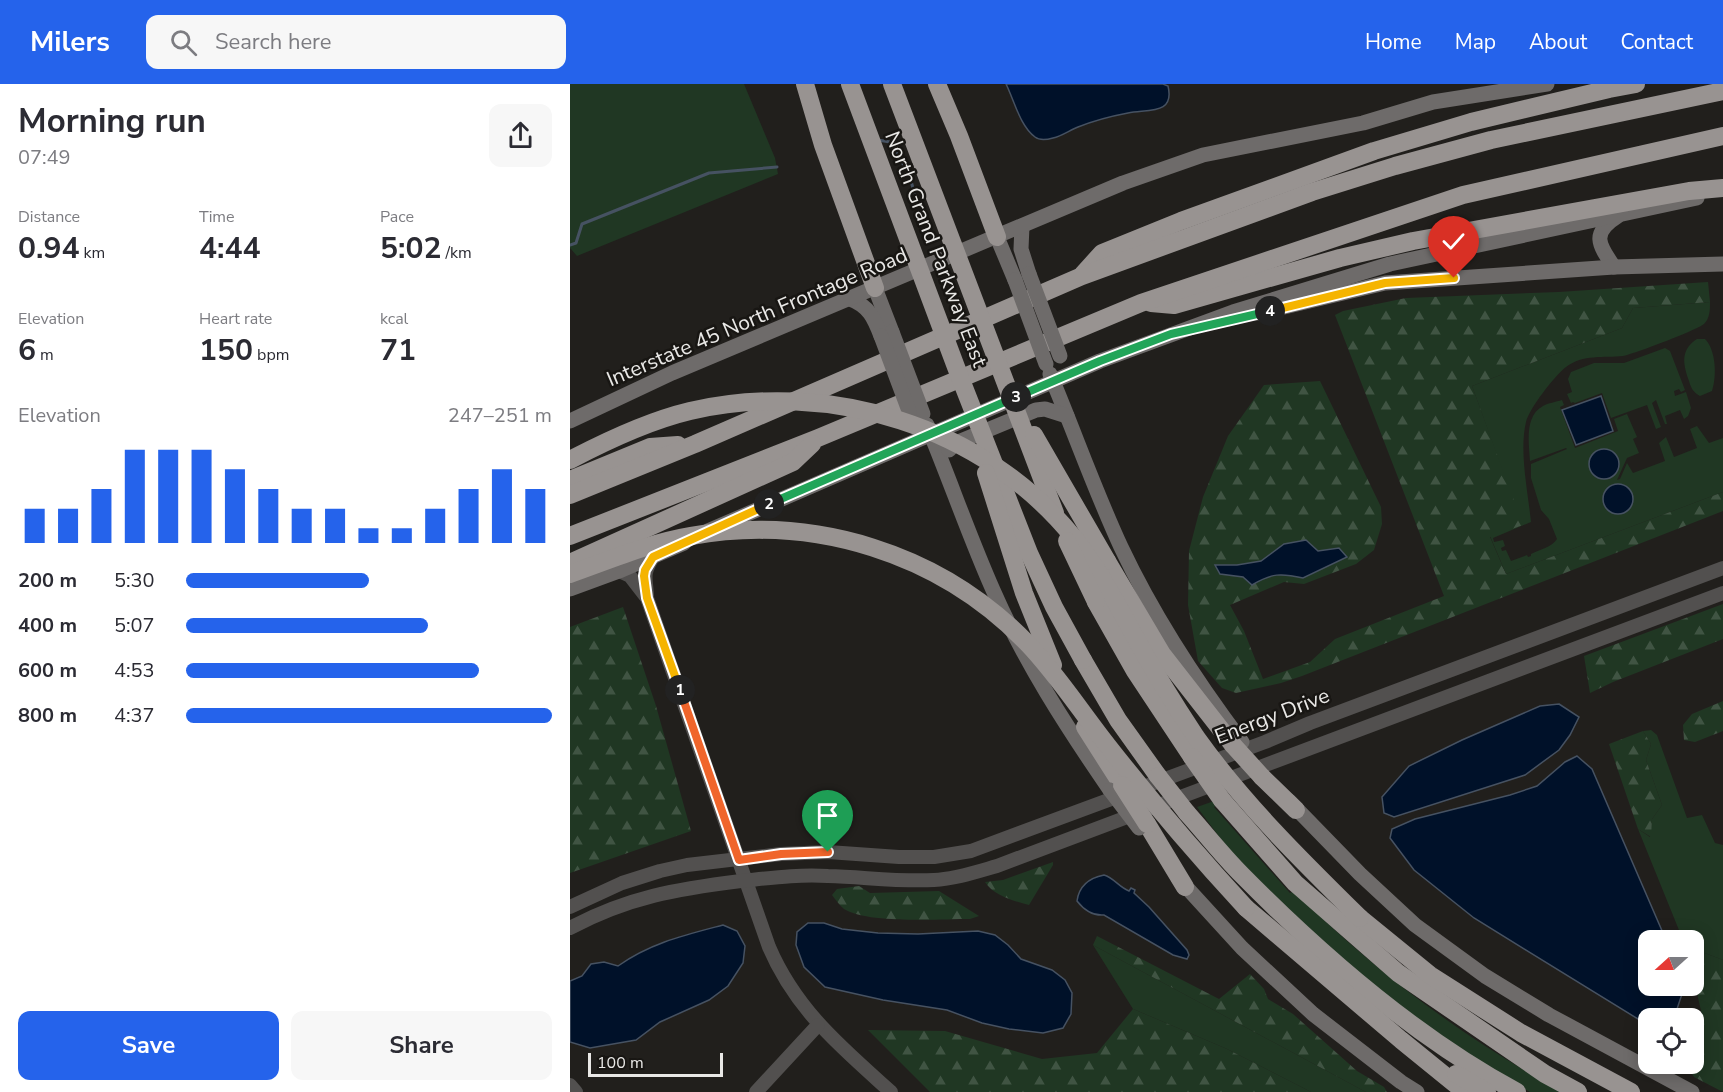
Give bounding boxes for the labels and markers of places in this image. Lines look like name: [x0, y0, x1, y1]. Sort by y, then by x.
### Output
pin: [1428, 216, 1479, 278]
pin: 4: [1255, 296, 1285, 326]
pin: 3: [1001, 382, 1031, 412]
pin: 2: [754, 489, 784, 519]
pin: 1: [665, 675, 695, 705]
pin: [802, 790, 853, 852]

